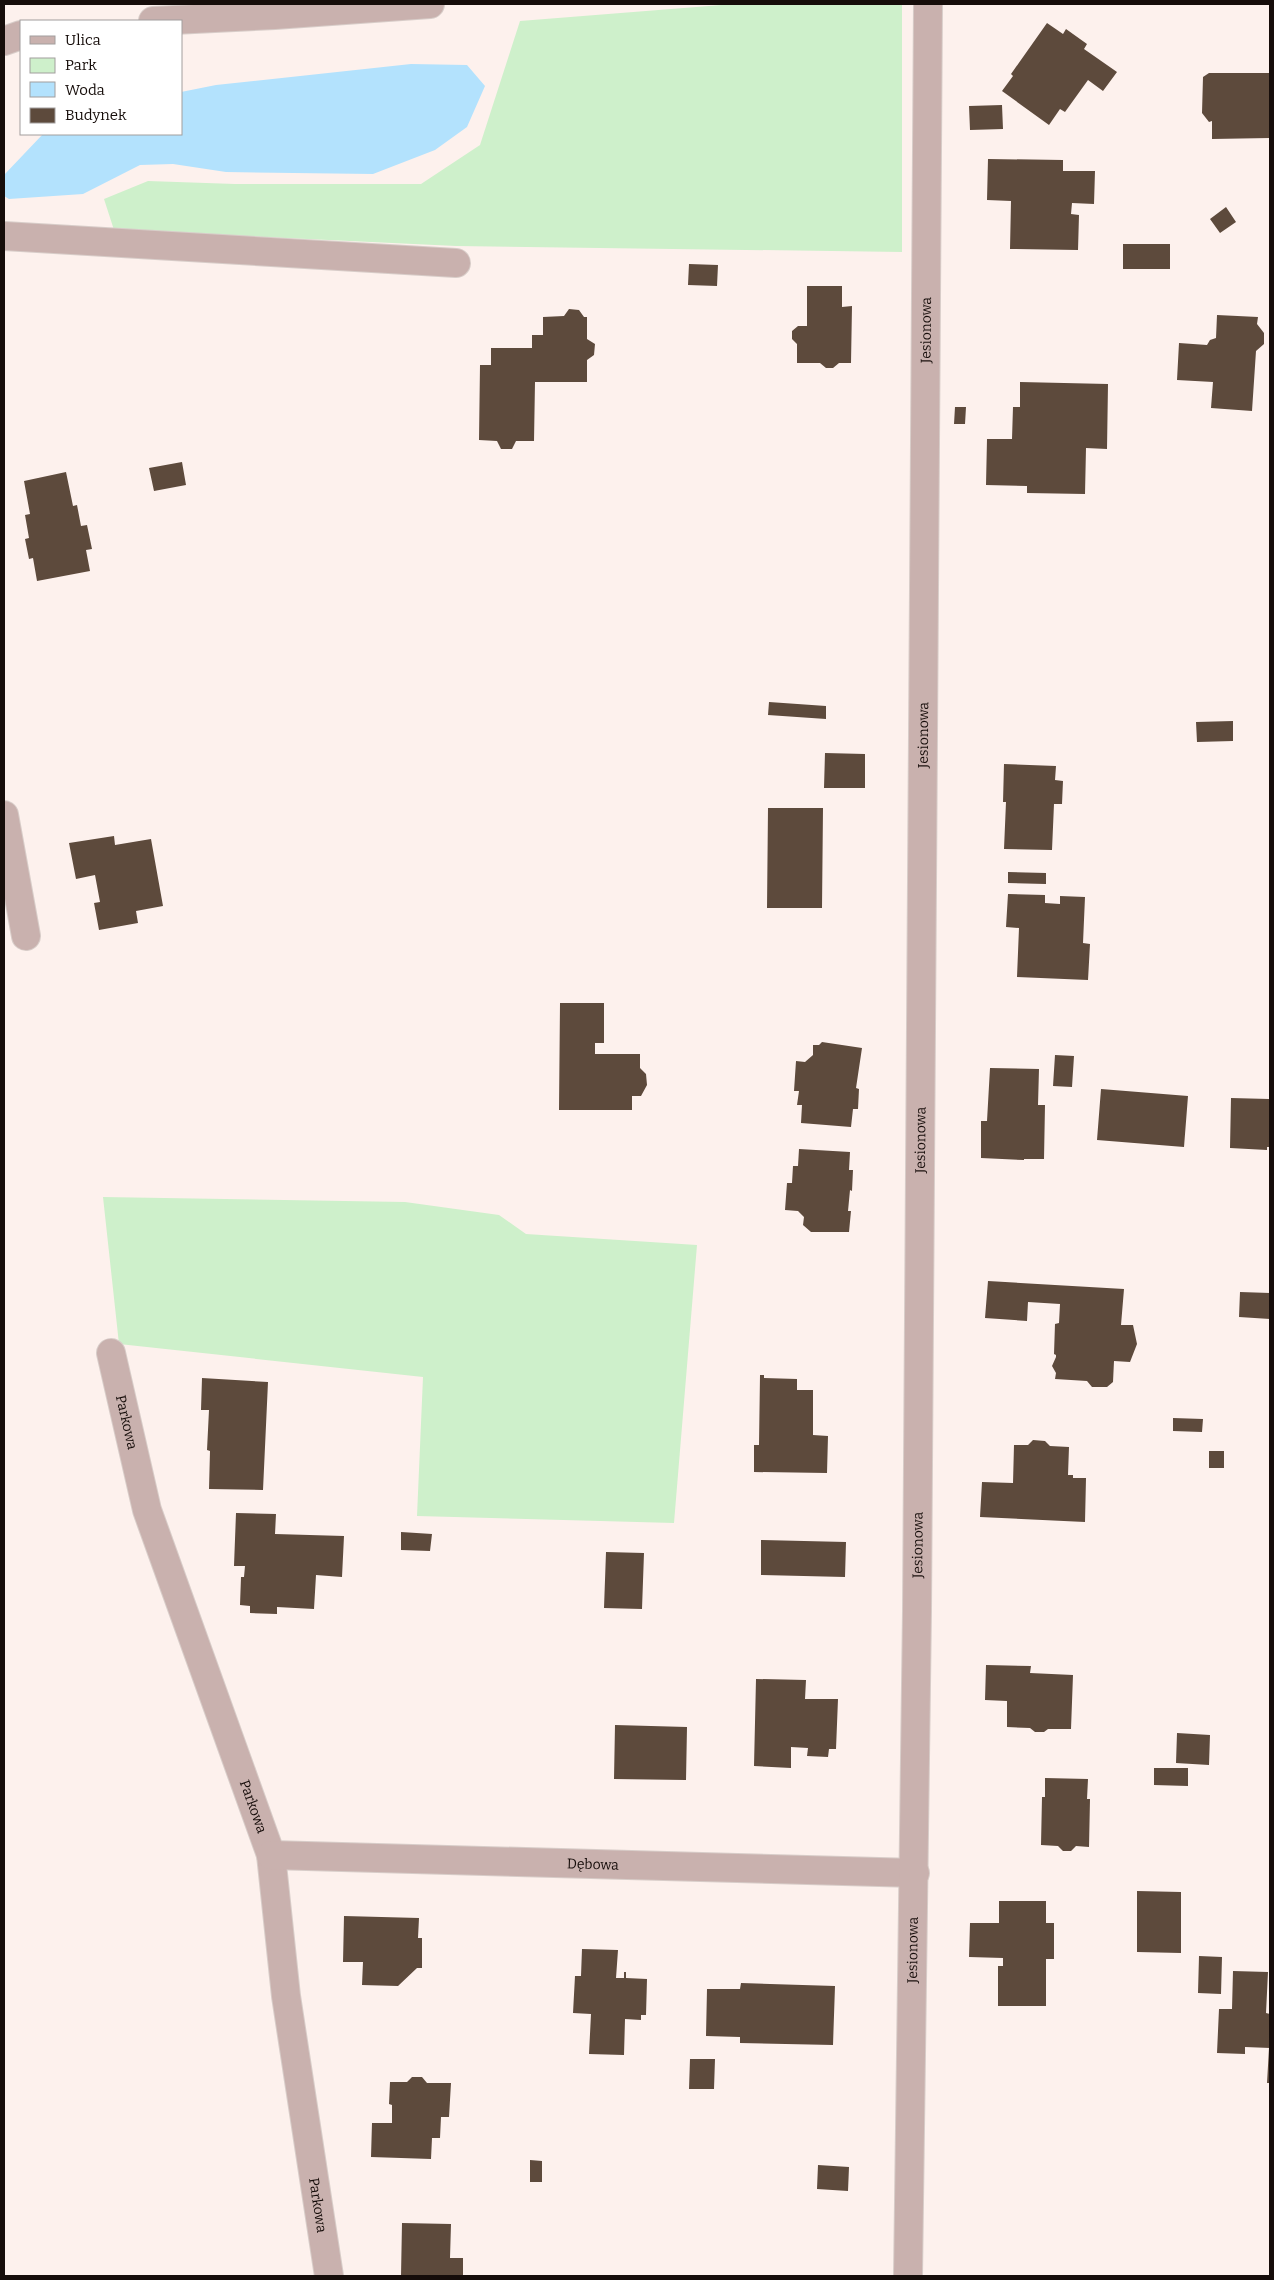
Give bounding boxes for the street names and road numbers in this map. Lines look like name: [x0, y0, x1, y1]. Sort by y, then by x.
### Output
street label: Jesionowa: [917, 297, 934, 364]
street label: Jesionowa: [914, 702, 932, 769]
street label: Jesionowa: [911, 1107, 929, 1174]
street label: Parkowa: [112, 1393, 141, 1451]
street label: Jesionowa: [909, 1512, 926, 1579]
street label: Parkowa: [236, 1777, 271, 1836]
street label: Dębowa: [567, 1855, 620, 1873]
street label: Jesionowa: [903, 1916, 921, 1984]
street label: Parkowa: [305, 2176, 331, 2234]

